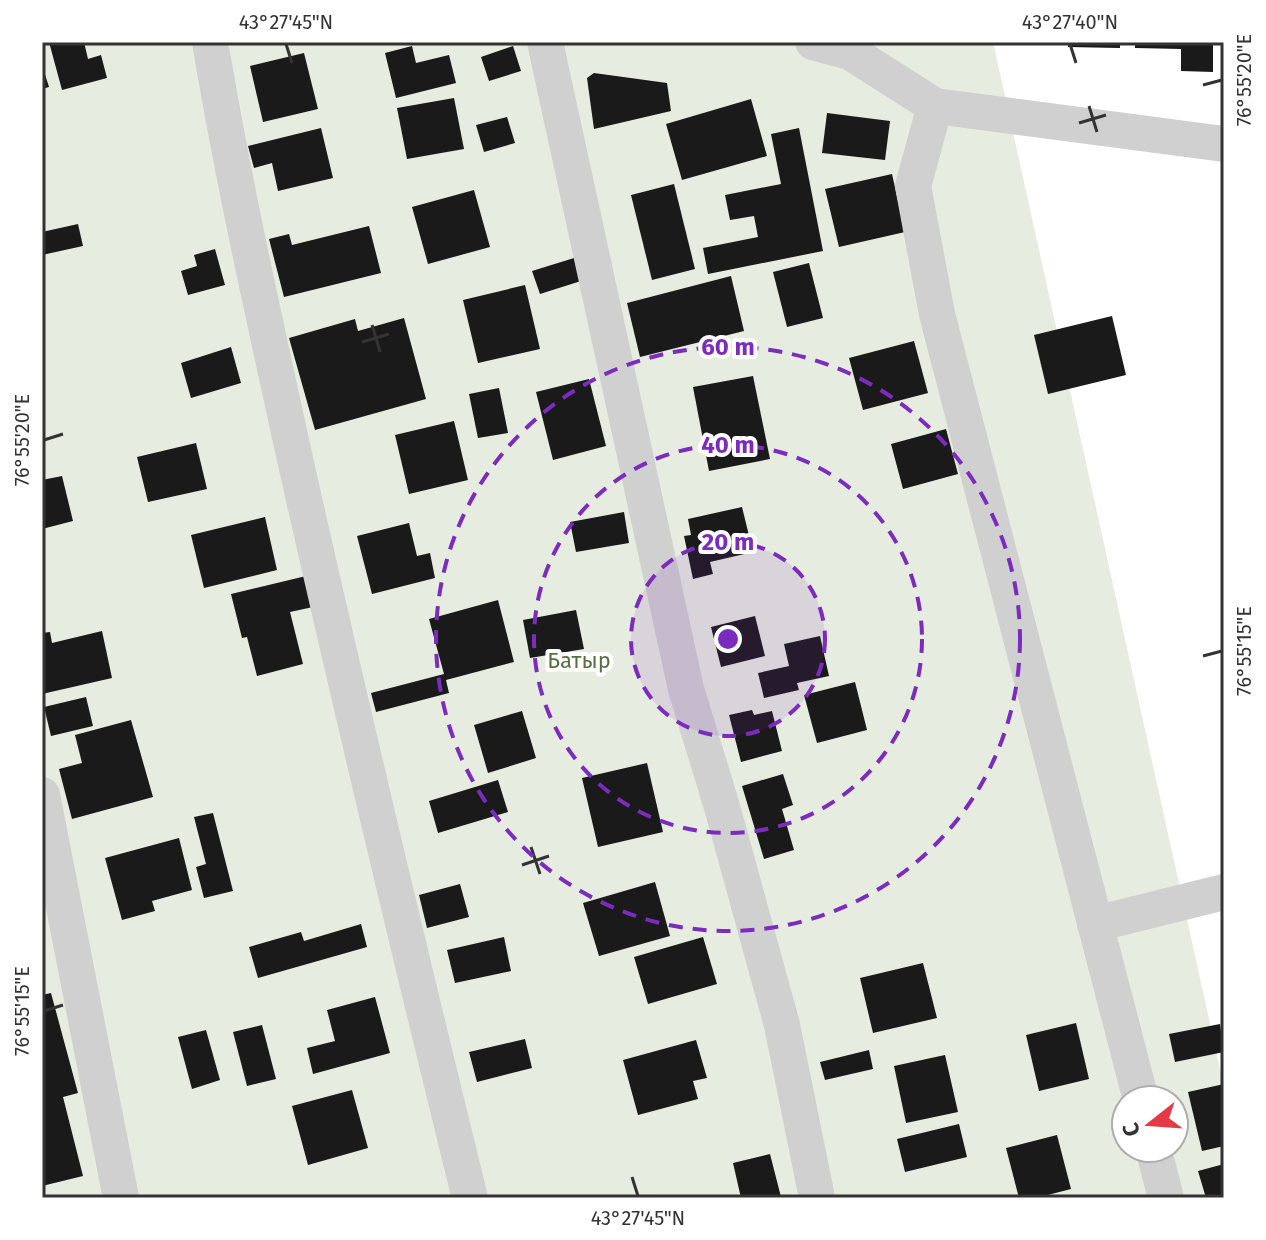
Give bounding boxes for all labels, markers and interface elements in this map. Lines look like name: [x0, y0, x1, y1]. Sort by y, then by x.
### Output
text: 43°27'45"N: [239, 10, 333, 34]
text: 43°27'40"N: [1022, 10, 1118, 34]
text: 76°55'20"E: [1232, 34, 1256, 126]
text: 60 m: [701, 333, 755, 361]
text: 76°55'20"E: [10, 394, 34, 486]
text: 40 m: [701, 431, 755, 459]
text: 20 m: [702, 528, 754, 556]
text: 76°55'15"E: [1232, 606, 1256, 696]
centre of rings: [714, 625, 742, 653]
park label: Батыр: [547, 647, 611, 674]
text: 76°55'15"E: [10, 966, 34, 1056]
north arrow: [1110, 1084, 1190, 1164]
text: С: [1116, 1119, 1146, 1140]
text: 43°27'45"N: [591, 1206, 685, 1230]

